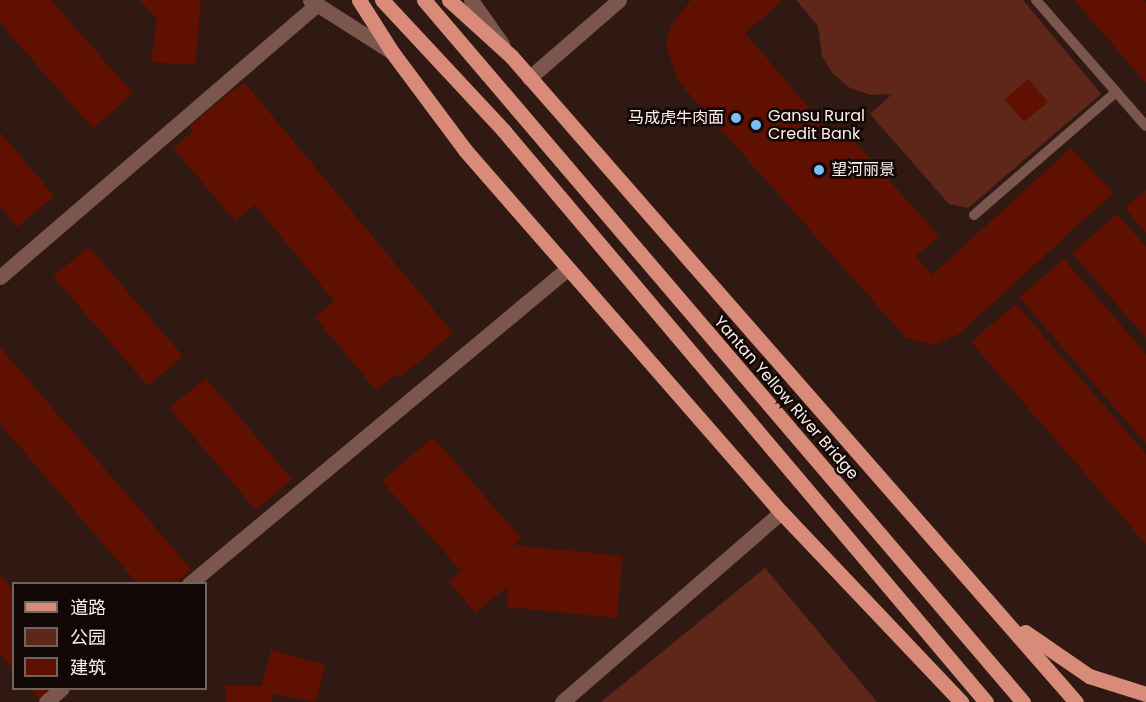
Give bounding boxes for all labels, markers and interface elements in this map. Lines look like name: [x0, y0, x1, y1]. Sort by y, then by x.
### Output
place label: Gansu Rural Credit Bank: [768, 106, 865, 144]
place label: 马成虎牛肉面: [628, 108, 724, 128]
marker: 马成虎牛肉面: [729, 111, 743, 125]
marker: Gansu Rural Credit Bank: [749, 118, 763, 132]
place label: 望河丽景: [831, 160, 895, 180]
marker: 望河丽景: [812, 163, 826, 177]
street label: Yantan Yellow River Bridge: [710, 312, 862, 484]
legend: [12, 582, 207, 690]
text: 道路: [70, 595, 106, 620]
text: 公园: [70, 625, 106, 650]
text: 建筑: [70, 655, 106, 680]

